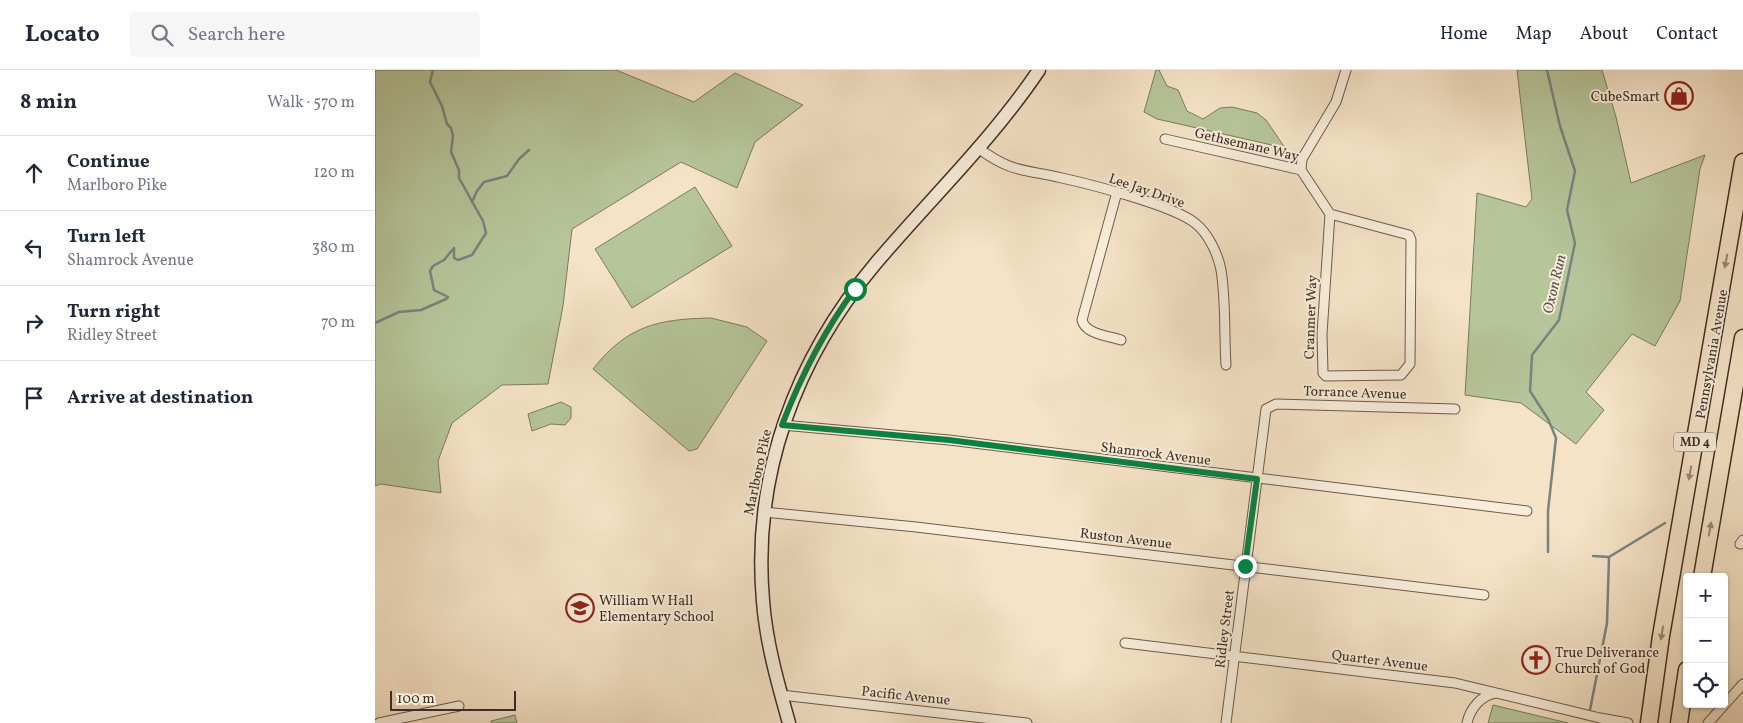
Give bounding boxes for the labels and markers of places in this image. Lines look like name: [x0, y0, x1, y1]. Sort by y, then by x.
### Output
shop icon: CubeSmart: [1664, 81, 1694, 111]
place label: CubeSmart: [1591, 88, 1660, 107]
place label: William W Hall Elementary School: [599, 592, 714, 627]
school or university icon: William W Hall Elementary School: [565, 593, 595, 623]
place label: True Deliverance Church of God: [1555, 644, 1659, 679]
church icon: True Deliverance Church of God: [1521, 645, 1551, 675]

